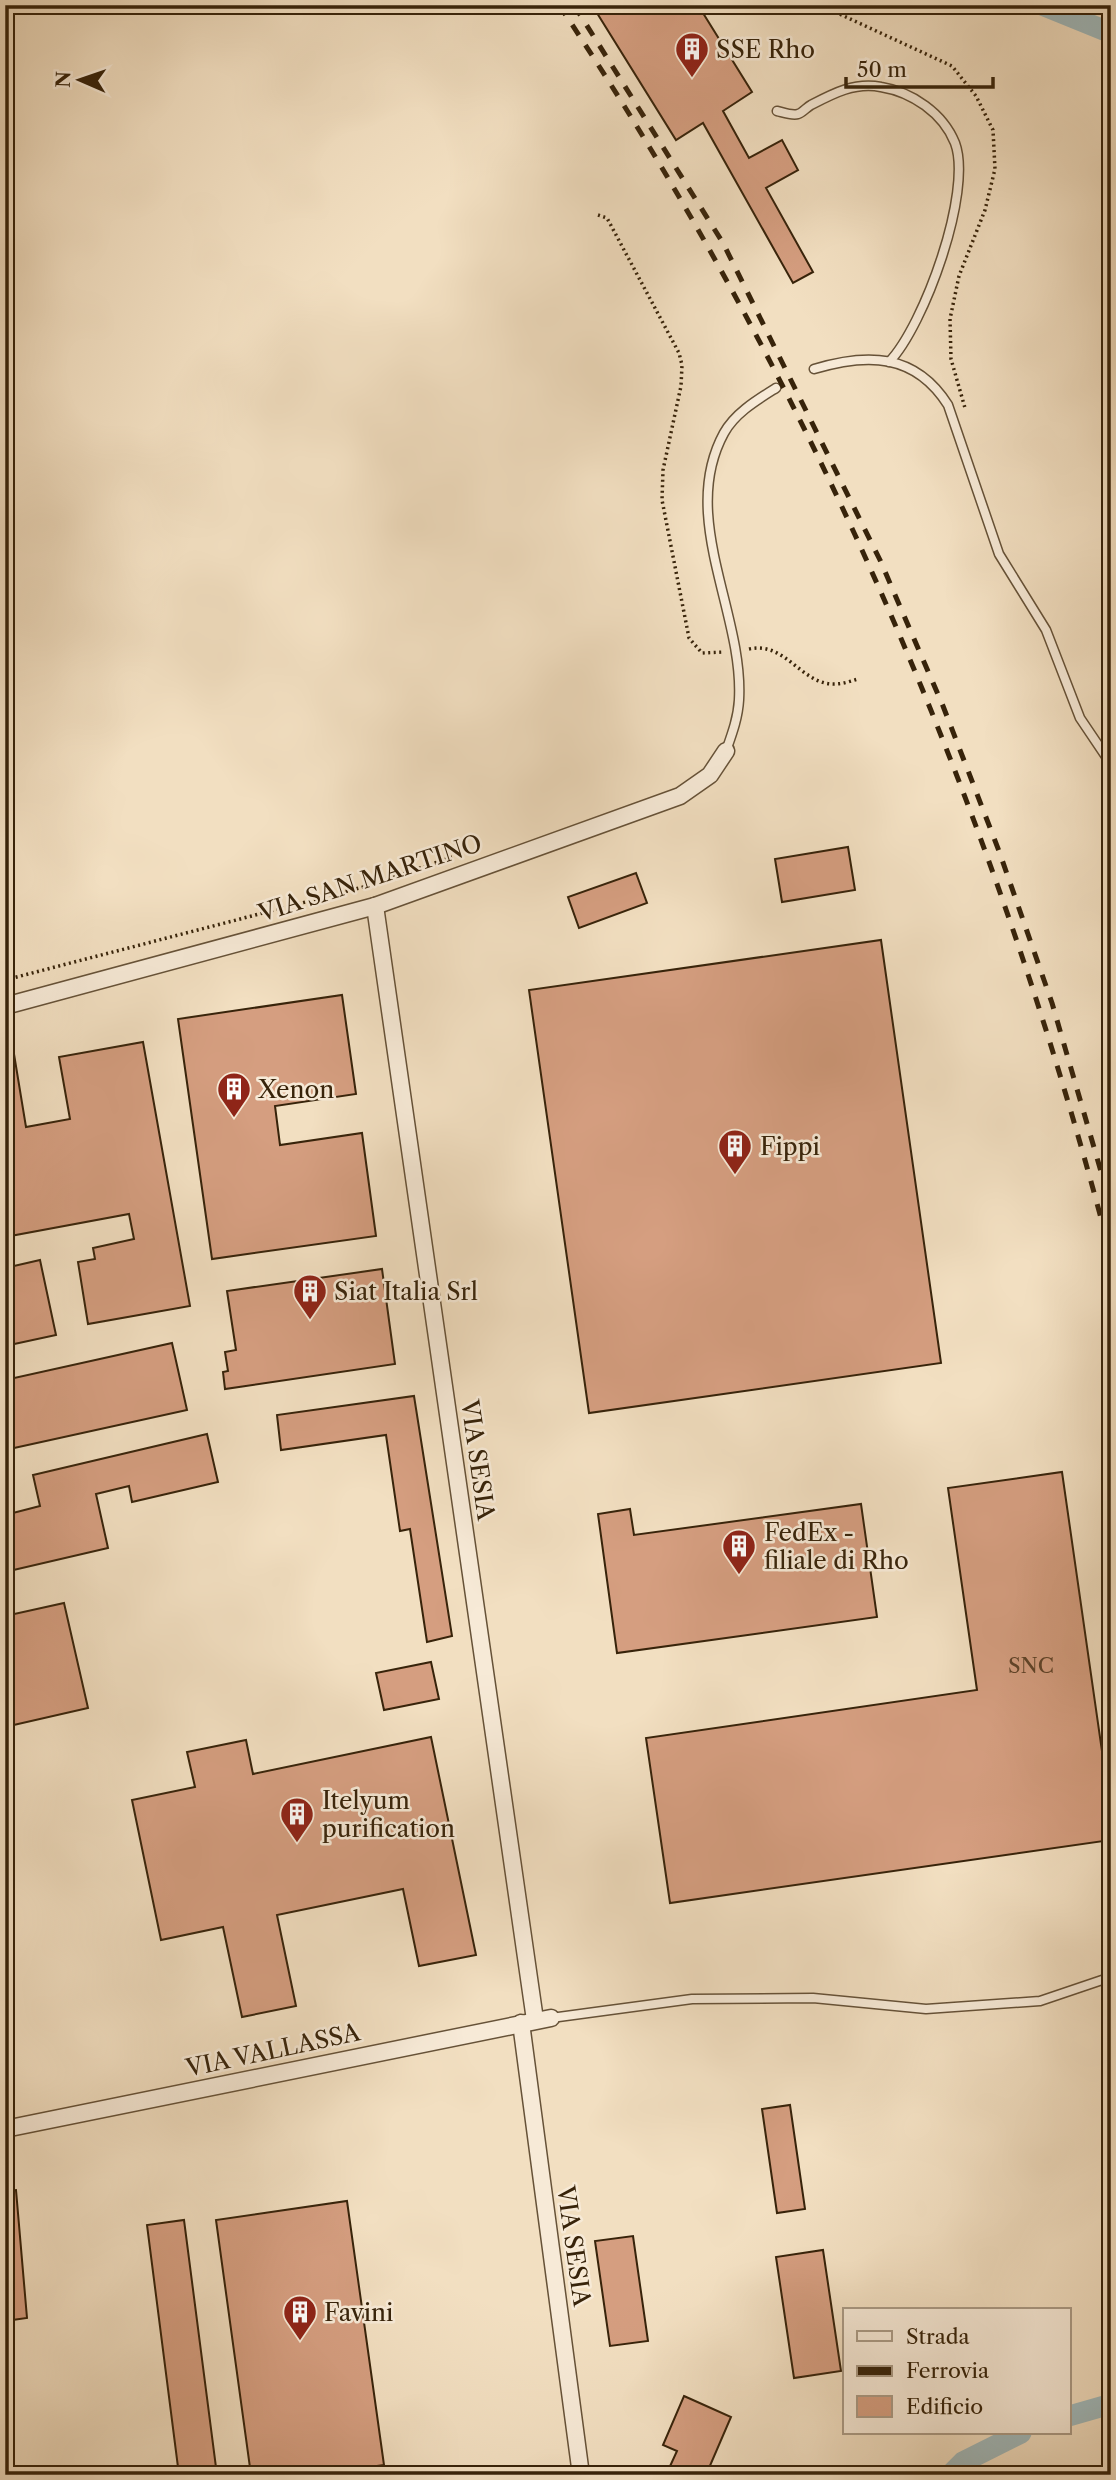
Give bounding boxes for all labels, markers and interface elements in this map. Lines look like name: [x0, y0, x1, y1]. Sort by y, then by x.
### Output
building icon: SSE Rho: [673, 30, 711, 79]
place label: SSE Rho: [716, 35, 815, 64]
north arrow: [46, 46, 116, 116]
scale bar: [846, 46, 993, 90]
text: 50 m: [857, 57, 907, 82]
text: N: [52, 71, 75, 88]
street label: VIA SAN MARTINO: [254, 828, 485, 928]
building icon: Xenon: [215, 1070, 253, 1119]
place label: Xenon: [257, 1075, 334, 1104]
building icon: Fippi: [716, 1127, 754, 1176]
place label: Fippi: [760, 1132, 820, 1161]
building icon: Siat Italia Srl: [291, 1272, 329, 1321]
place label: Siat Italia Srl: [334, 1277, 478, 1306]
street label: VIA SESIA: [455, 1397, 501, 1523]
place label: FedEx - filiale di Rho: [764, 1518, 909, 1575]
building icon: FedEx - filiale di Rho: [720, 1527, 758, 1576]
house number: SNC: [1008, 1653, 1054, 1678]
place label: Itelyum purification: [322, 1786, 455, 1843]
building icon: Itelyum purification: [278, 1795, 316, 1844]
street label: VIA VALLASSA: [182, 2017, 364, 2083]
street label: VIA SESIA: [551, 2183, 597, 2309]
building icon: Favini: [281, 2293, 319, 2342]
place label: Favini: [324, 2298, 393, 2327]
legend: [843, 2308, 1070, 2434]
text: Strada: [906, 2324, 971, 2349]
text: Ferrovia: [906, 2358, 990, 2383]
text: Edificio: [906, 2394, 983, 2419]

